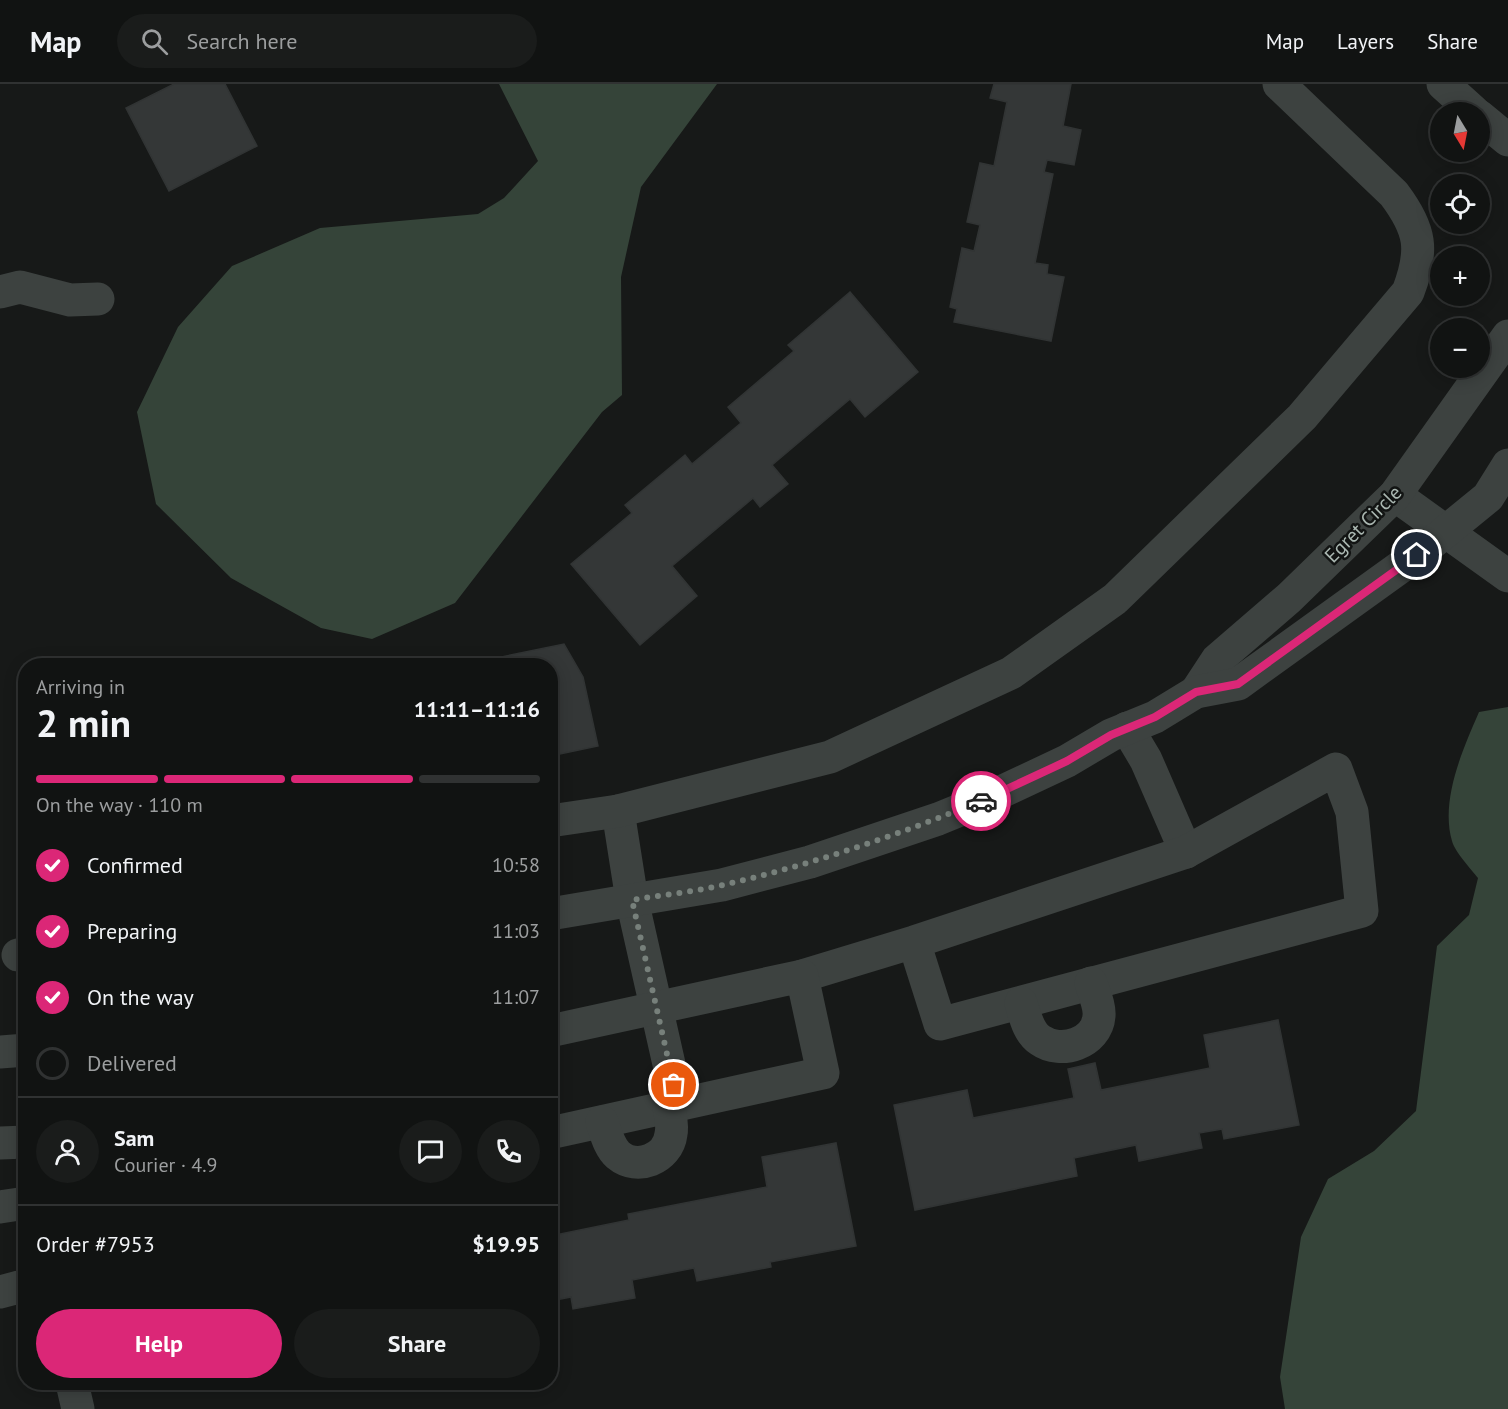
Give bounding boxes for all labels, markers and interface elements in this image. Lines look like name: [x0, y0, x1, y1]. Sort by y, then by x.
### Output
search box: [117, 14, 537, 68]
text: Map: [30, 23, 81, 60]
icon: search: [138, 25, 171, 58]
text: Search here: [186, 27, 297, 55]
text: Map: [1266, 28, 1304, 55]
text: Layers: [1337, 28, 1394, 55]
text: Share: [1427, 28, 1478, 55]
north arrow: [1430, 102, 1490, 162]
map controls: [1430, 102, 1490, 378]
button: locate: [1430, 174, 1490, 234]
button: +: [1430, 246, 1490, 306]
button: −: [1430, 318, 1490, 378]
street label: Egret Circle: [1319, 480, 1407, 568]
pin: [1391, 529, 1442, 580]
icon: home: [1400, 538, 1433, 571]
text: Arriving in: [36, 674, 125, 700]
text: 11:11–11:16: [414, 695, 540, 723]
text: 2 min: [36, 697, 131, 748]
courier: [951, 771, 1011, 831]
icon: car: [965, 785, 998, 818]
text: On the way · 110 m: [36, 792, 203, 818]
icon: check: [36, 849, 69, 882]
text: Confirmed: [87, 851, 183, 879]
text: 10:58: [492, 852, 540, 878]
icon: check: [36, 915, 69, 948]
text: Preparing: [87, 917, 177, 945]
text: 11:03: [492, 918, 540, 944]
icon: check: [36, 981, 69, 1014]
text: On the way: [87, 983, 194, 1011]
text: 11:07: [492, 984, 540, 1010]
text: Delivered: [87, 1049, 177, 1077]
pin: [648, 1059, 699, 1110]
icon: bag: [657, 1068, 690, 1101]
button: person: [36, 1120, 99, 1183]
button: chat: [399, 1120, 462, 1183]
button: phone: [477, 1120, 540, 1183]
text: Sam: [114, 1124, 154, 1152]
text: Courier · 4.9: [114, 1152, 217, 1178]
text: Order #7953: [36, 1230, 155, 1258]
text: $19.95: [472, 1230, 540, 1258]
button: Help: [36, 1309, 282, 1378]
button: Share: [294, 1309, 540, 1378]

